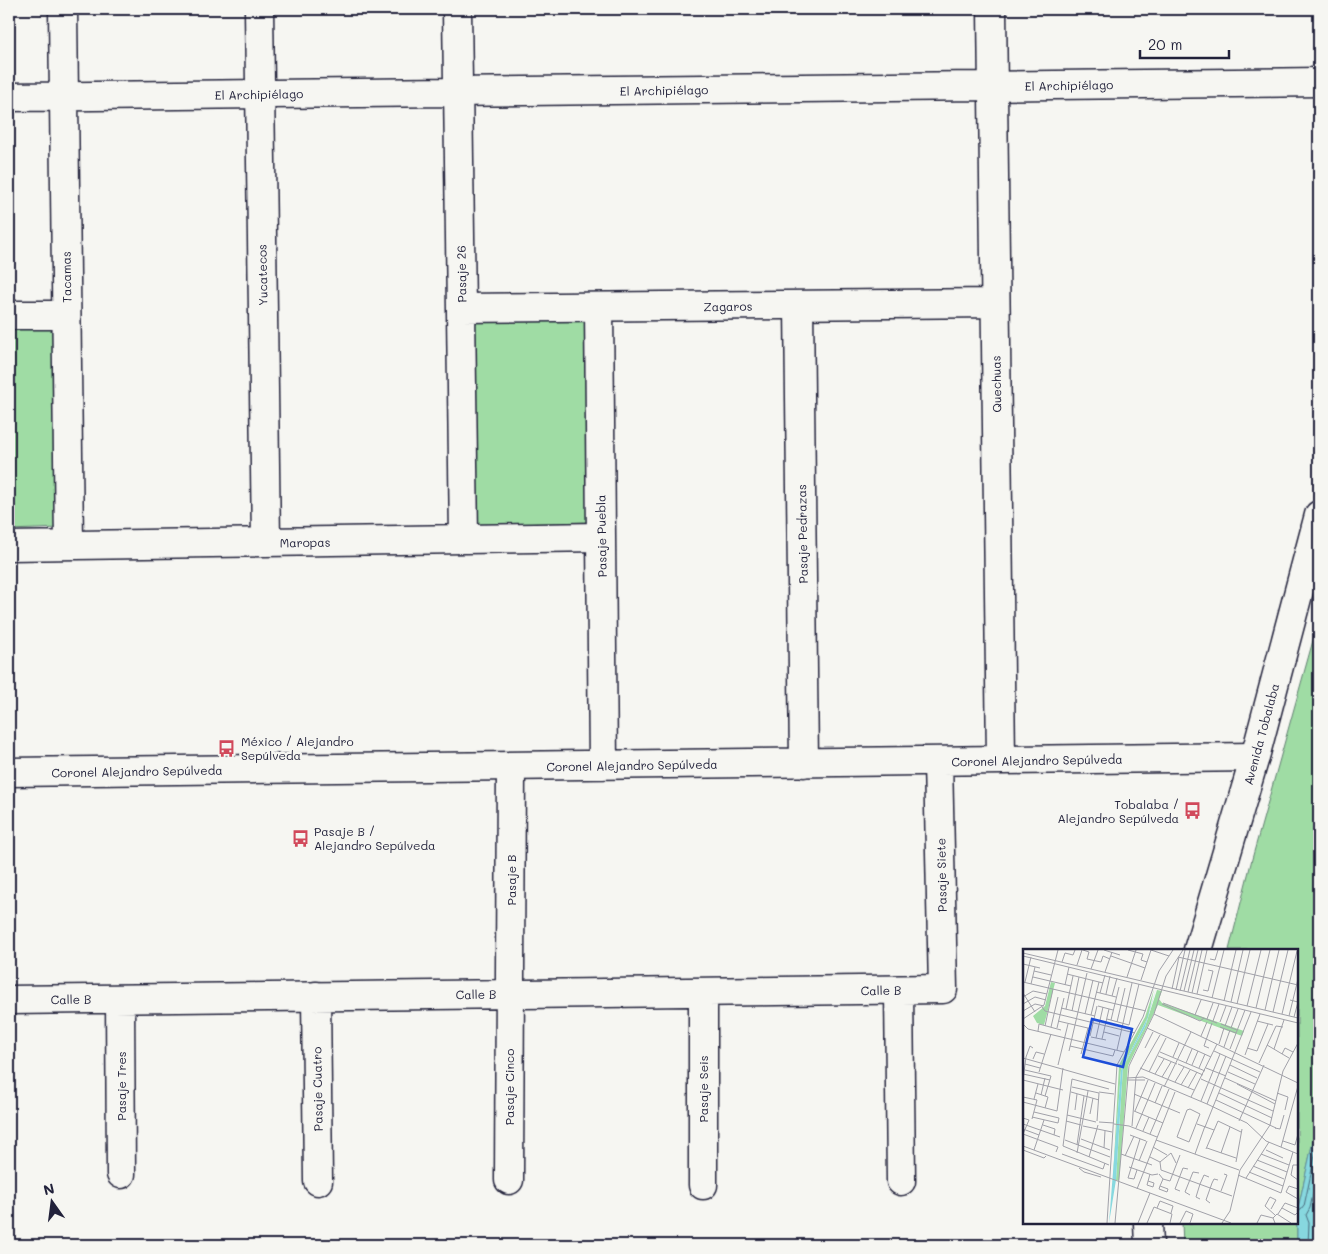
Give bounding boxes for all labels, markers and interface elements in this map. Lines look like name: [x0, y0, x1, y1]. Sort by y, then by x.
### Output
scale bar: [1140, 28, 1229, 60]
text: 20 m: [1148, 34, 1182, 54]
street label: El Archipiélago: [1025, 76, 1113, 94]
street label: El Archipiélago: [620, 81, 708, 99]
street label: El Archipiélago: [215, 85, 303, 103]
street label: Yucatecos: [253, 244, 271, 306]
street label: Pasaje 26: [453, 245, 469, 303]
street label: Tacamas: [58, 251, 74, 303]
street label: Zagaros: [703, 298, 753, 314]
street label: Quechuas: [988, 355, 1004, 413]
street label: Pasaje Pedrazas: [793, 484, 811, 584]
street label: Pasaje Puebla: [592, 494, 610, 578]
street label: Maropas: [279, 534, 331, 550]
street label: Avenida Tobalaba: [1240, 681, 1282, 787]
place label: México / Alejandro Sepúlveda: [241, 733, 354, 763]
bus stop icon: México / Alejandro Sepúlveda: [217, 738, 237, 758]
street label: Coronel Alejandro Sepúlveda: [951, 751, 1123, 769]
street label: Coronel Alejandro Sepúlveda: [546, 756, 718, 774]
street label: Coronel Alejandro Sepúlveda: [51, 762, 223, 780]
place label: Tobalaba / Alejandro Sepúlveda: [1057, 796, 1179, 826]
bus stop icon: Tobalaba / Alejandro Sepúlveda: [1183, 801, 1203, 821]
place label: Pasaje B / Alejandro Sepúlveda: [314, 823, 436, 853]
bus stop icon: Pasaje B / Alejandro Sepúlveda: [290, 828, 310, 848]
street label: Pasaje Siete: [932, 838, 950, 912]
street label: Pasaje B: [503, 855, 519, 905]
inset map: [1023, 949, 1298, 1224]
street label: Calle B: [860, 982, 902, 998]
street label: Calle B: [455, 986, 497, 1002]
street label: Calle B: [50, 991, 92, 1007]
street label: Pasaje Cuatro: [308, 1047, 326, 1131]
street label: Pasaje Cinco: [501, 1049, 517, 1125]
street label: Pasaje Tres: [113, 1051, 129, 1121]
street label: Pasaje Seis: [695, 1055, 711, 1123]
north arrow: [28, 1176, 78, 1226]
text: N: [41, 1178, 56, 1199]

